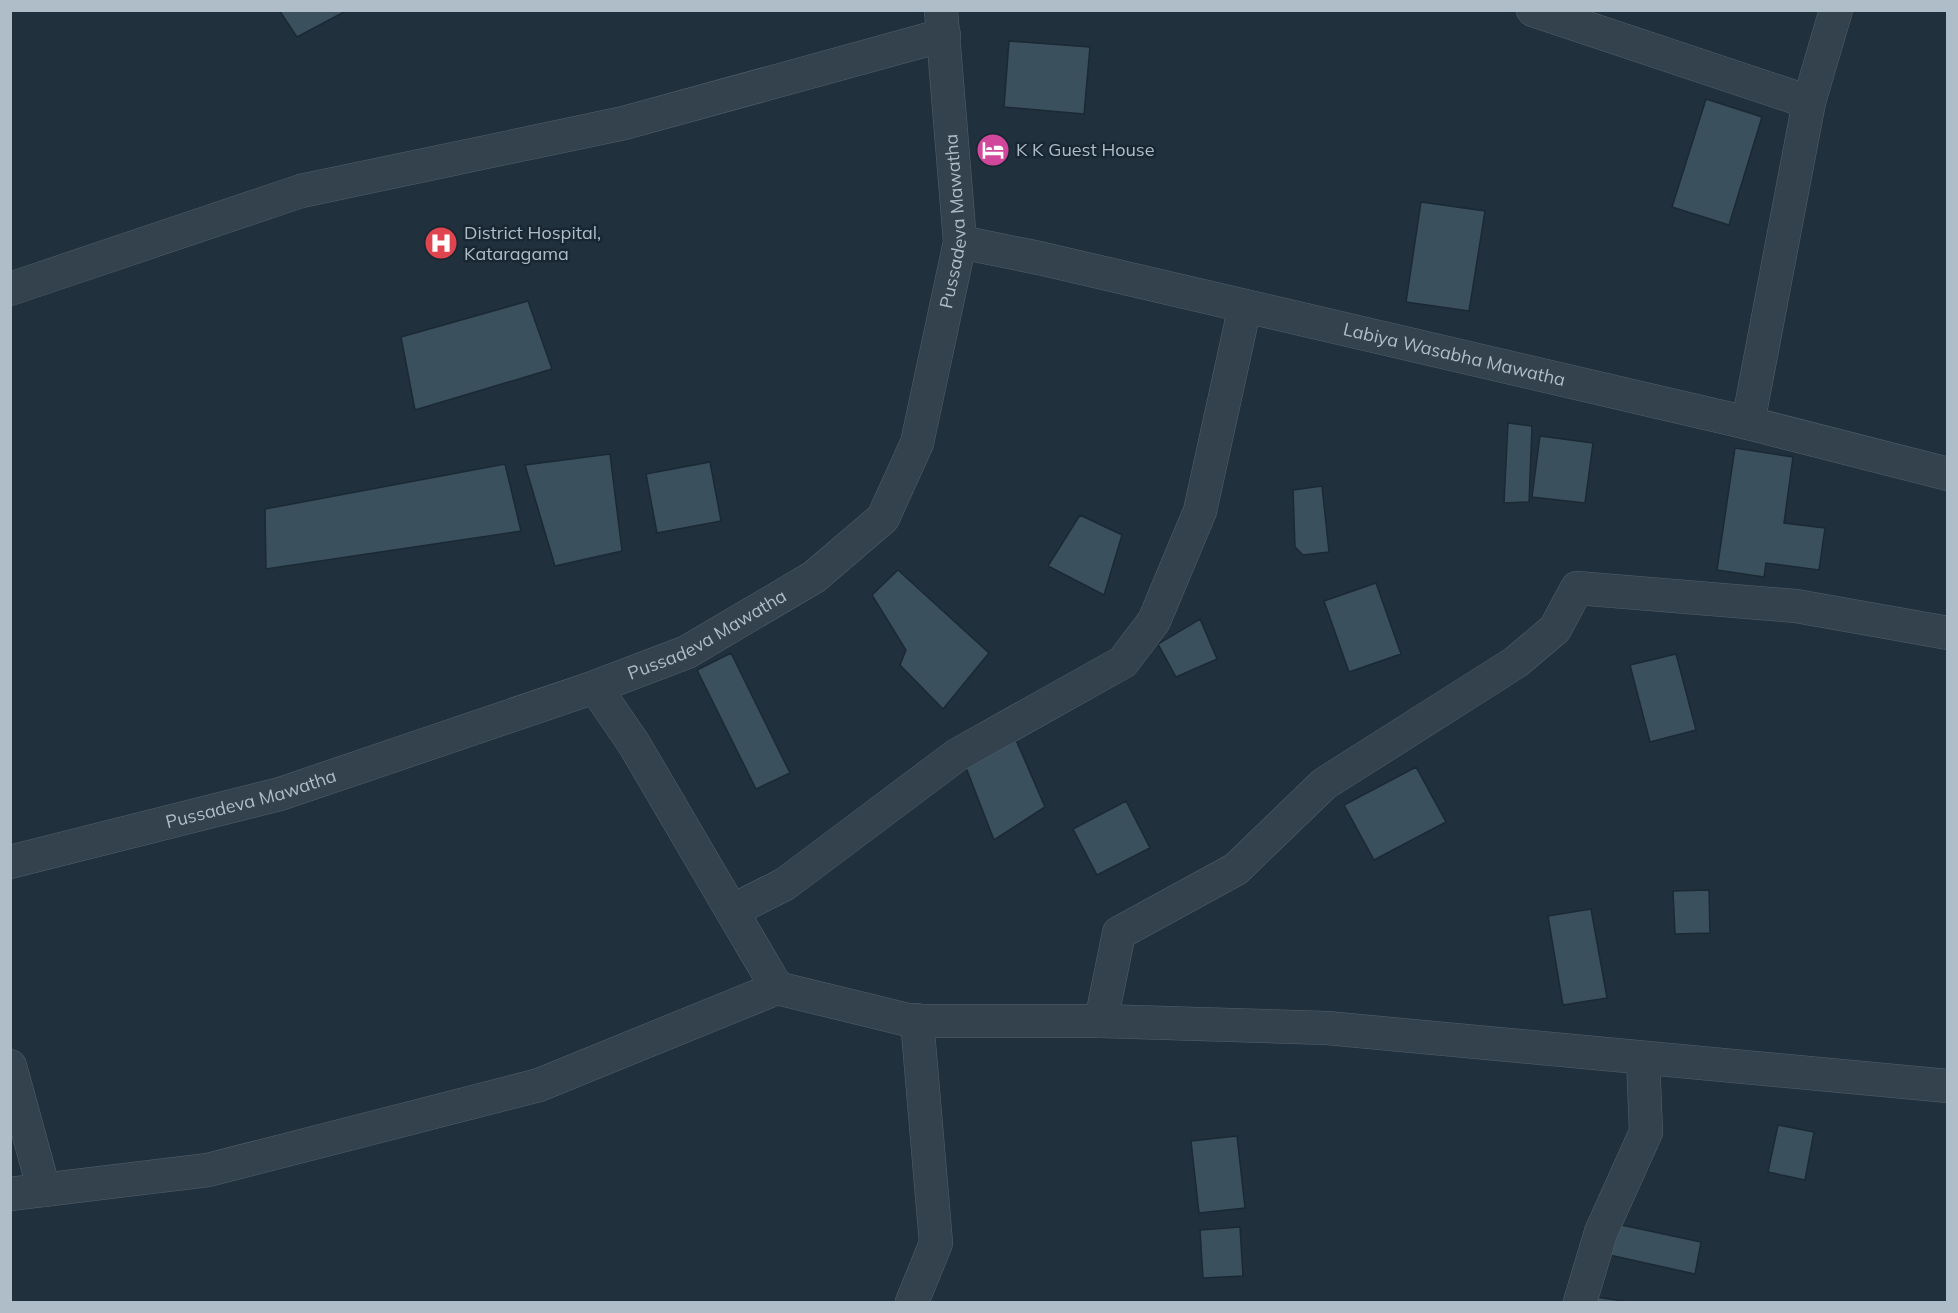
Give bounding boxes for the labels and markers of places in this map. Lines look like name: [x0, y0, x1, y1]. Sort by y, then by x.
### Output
hotel icon: K K Guest House: [975, 132, 1011, 168]
place label: K K Guest House: [1016, 138, 1155, 161]
place label: District Hospital, Kataragama: [464, 221, 601, 265]
hospital icon: District Hospital, Kataragama: [423, 225, 459, 261]

